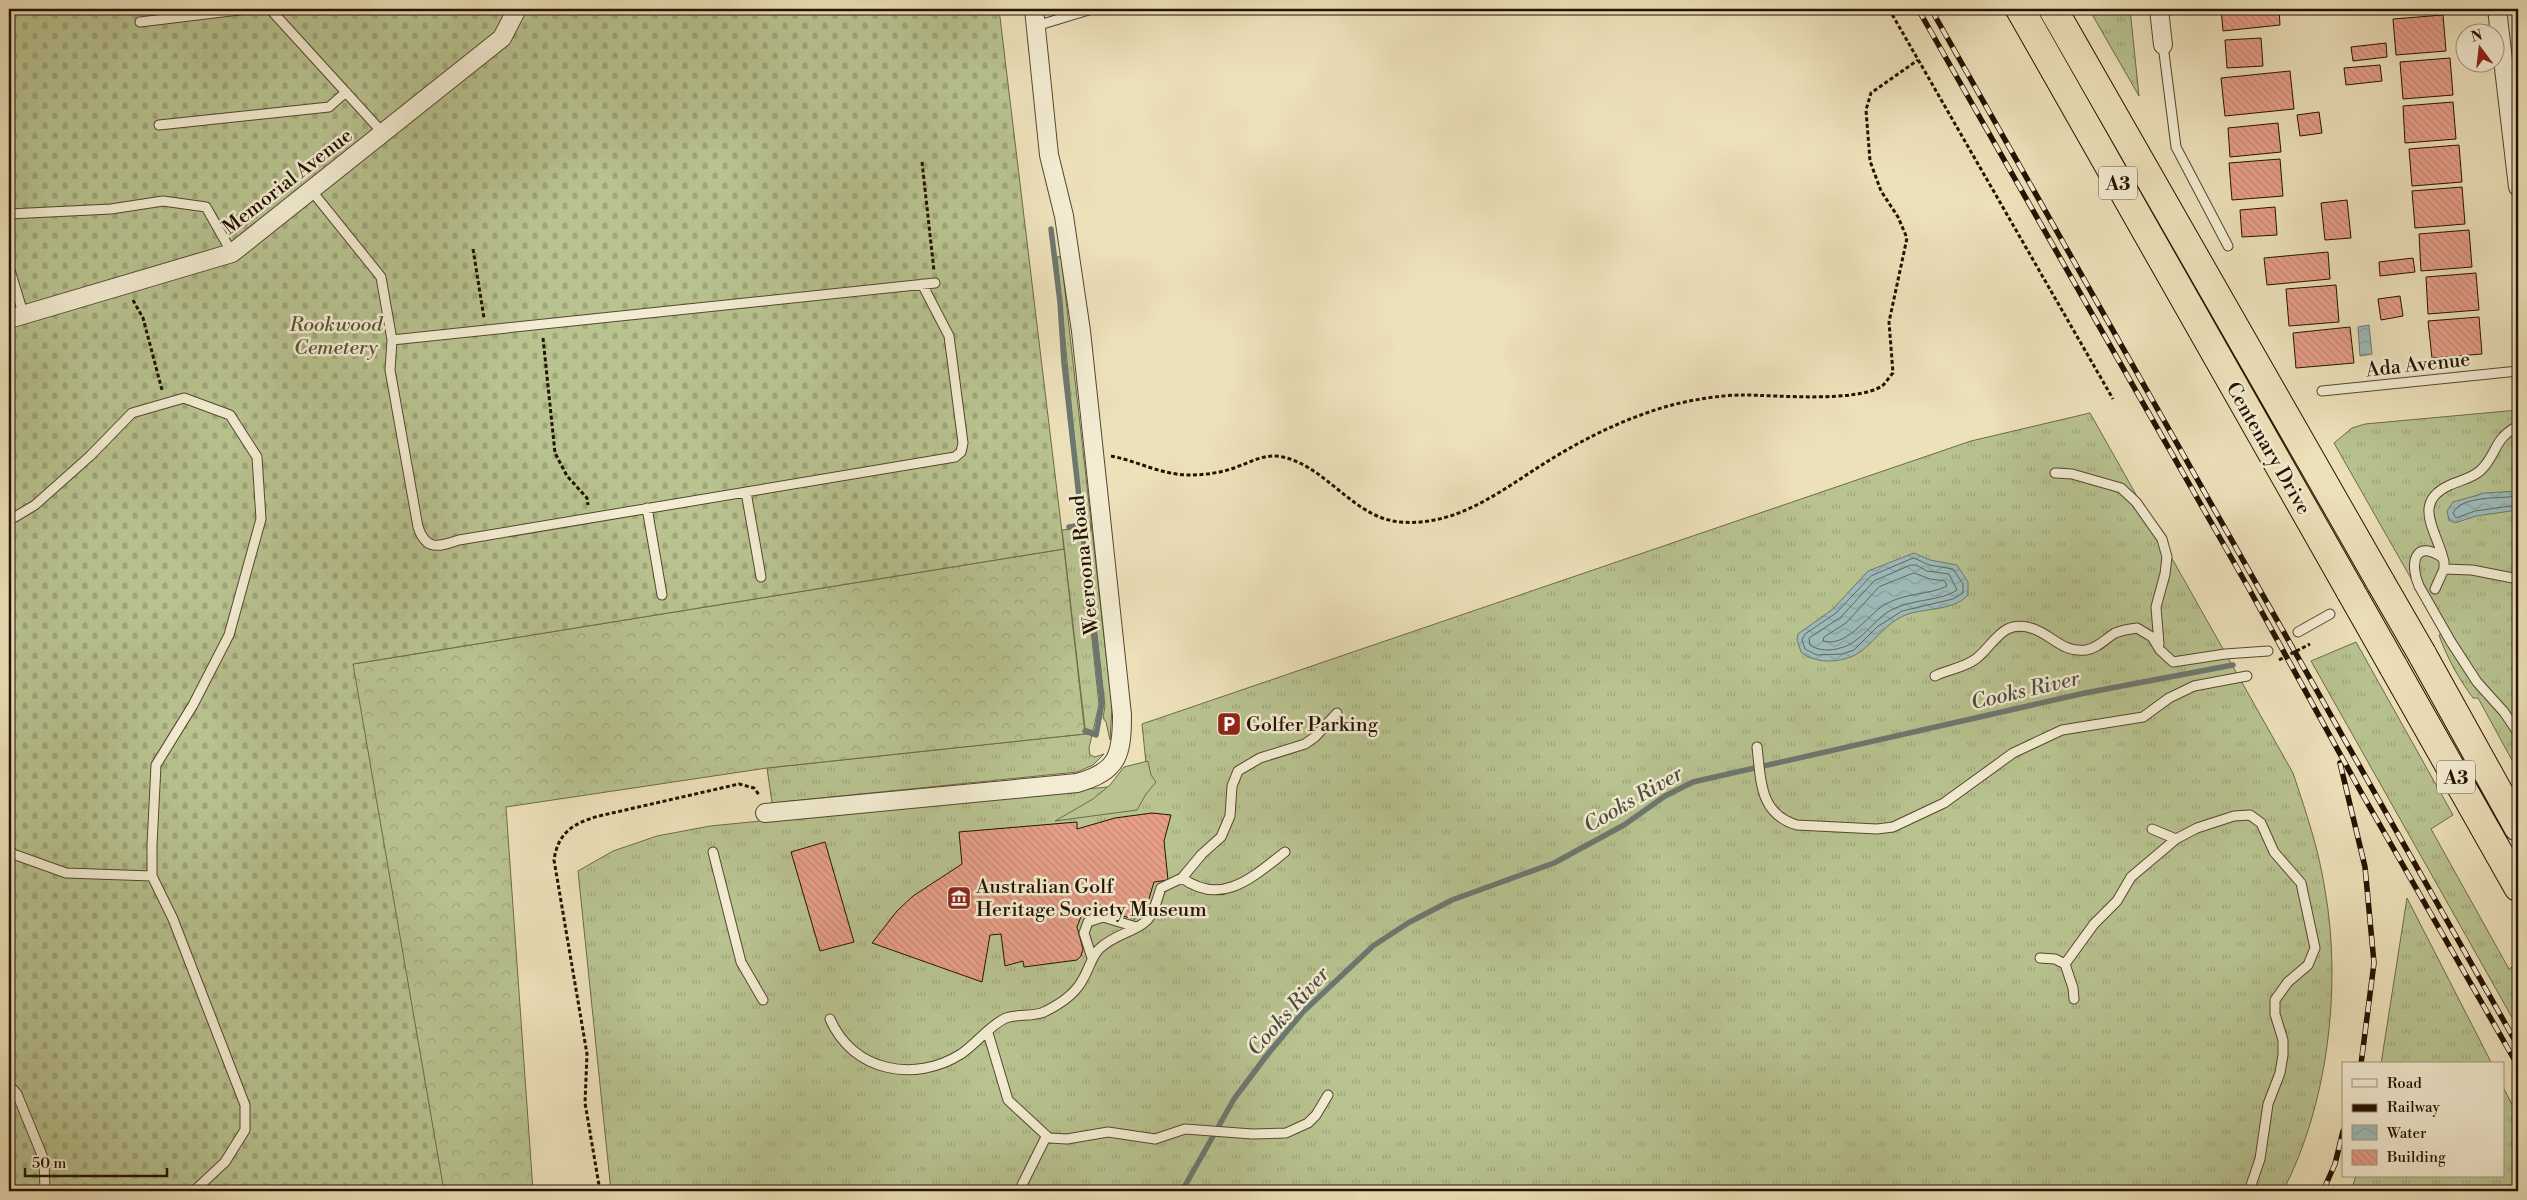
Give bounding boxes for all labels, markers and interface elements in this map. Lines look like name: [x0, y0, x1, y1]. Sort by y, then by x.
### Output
north arrow: [2454, 22, 2504, 72]
text: N: [2469, 26, 2485, 47]
street label: Memorial Avenue: [218, 124, 358, 241]
road number: A3: [2099, 167, 2137, 200]
park label: Rookwood Cemetery: [288, 313, 383, 361]
street label: Ada Avenue: [2364, 348, 2472, 384]
street label: Centenary Drive: [2220, 378, 2316, 519]
street label: Weeroona Road: [1066, 493, 1105, 637]
water label: Cooks River: [1968, 666, 2083, 716]
parking icon: Golfer Parking: [1216, 711, 1242, 737]
place label: Golfer Parking: [1246, 713, 1379, 738]
water label: Cooks River: [1579, 760, 1689, 839]
road number: A3: [2437, 760, 2475, 794]
place label: Australian Golf Heritage Society Museum: [975, 875, 1207, 923]
museum icon: Australian Golf Heritage Society Museum: [946, 885, 972, 911]
water label: Cooks River: [1242, 961, 1336, 1061]
legend: [2342, 1062, 2504, 1178]
text: Road: [2387, 1074, 2422, 1093]
text: Railway: [2387, 1098, 2441, 1117]
text: Water: [2386, 1124, 2427, 1143]
scale bar: [25, 1145, 168, 1177]
text: Building: [2386, 1148, 2446, 1167]
text: 50 m: [32, 1154, 66, 1173]

